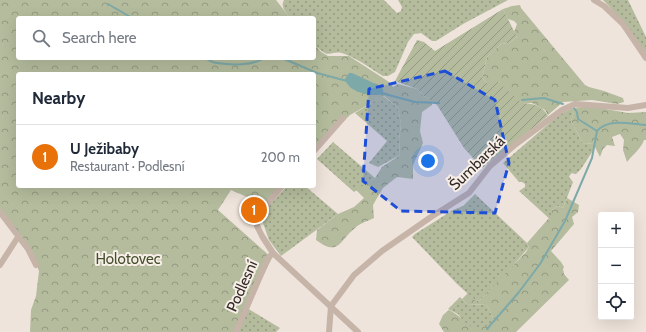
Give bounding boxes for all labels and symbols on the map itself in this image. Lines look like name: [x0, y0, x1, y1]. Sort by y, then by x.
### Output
street label: Šumbarská: [445, 131, 509, 194]
your location: [418, 151, 438, 171]
pin: 1: [241, 195, 267, 225]
park label: Holotovec: [95, 250, 161, 268]
street label: Podlesní: [223, 258, 261, 314]

